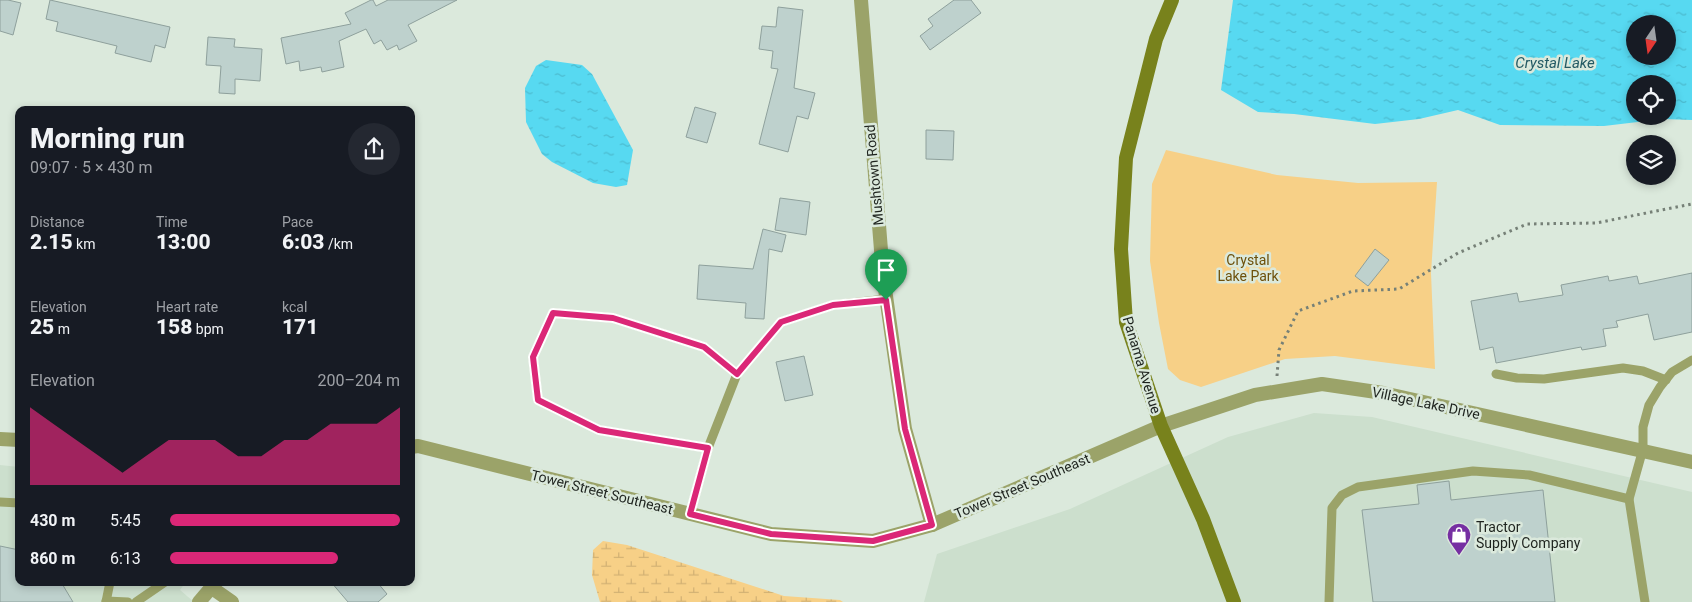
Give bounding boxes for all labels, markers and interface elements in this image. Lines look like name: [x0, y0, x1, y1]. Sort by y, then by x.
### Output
north arrow: [1626, 15, 1676, 65]
map controls: [1626, 15, 1676, 185]
water label: Crystal Lake: [1515, 54, 1595, 72]
button: locate: [1626, 75, 1676, 125]
text: Morning run: [30, 122, 185, 155]
button: share: [348, 123, 400, 175]
street label: Mushtown Road: [862, 124, 886, 226]
button: layers: [1626, 135, 1676, 185]
text: 09:07 · 5 × 430 m: [30, 158, 152, 177]
text: Distance: [30, 214, 85, 230]
text: Time: [156, 214, 187, 230]
text: Pace: [282, 214, 313, 230]
text: 2.15: [30, 230, 73, 254]
text: 13:00: [156, 230, 211, 254]
text: 6:03: [282, 230, 324, 254]
text: km: [73, 236, 95, 252]
text: /km: [324, 236, 353, 252]
pin: [865, 249, 907, 300]
park label: Crystal Lake Park: [1217, 252, 1280, 284]
icon: arrive: [872, 256, 900, 284]
text: Elevation: [30, 299, 87, 315]
text: Heart rate: [156, 299, 218, 315]
text: kcal: [282, 299, 307, 315]
street label: Panama Avenue: [1120, 314, 1164, 416]
text: 25: [30, 315, 54, 339]
text: 158: [156, 315, 192, 339]
text: 171: [282, 315, 318, 339]
text: m: [54, 321, 70, 337]
text: bpm: [192, 321, 224, 337]
text: Elevation: [30, 371, 95, 390]
text: 200–204 m: [318, 371, 400, 390]
street label: Village Lake Drive: [1371, 384, 1481, 422]
street label: Tower Street Southeast: [952, 450, 1092, 522]
street label: Tower Street Southeast: [530, 467, 675, 517]
text: 430 m: [30, 511, 75, 530]
text: 5:45: [110, 511, 141, 530]
place label: Tractor Supply Company: [1476, 519, 1581, 551]
shop icon: Tractor Supply Company: [1446, 522, 1472, 556]
text: 860 m: [30, 549, 75, 568]
text: 6:13: [110, 549, 141, 568]

